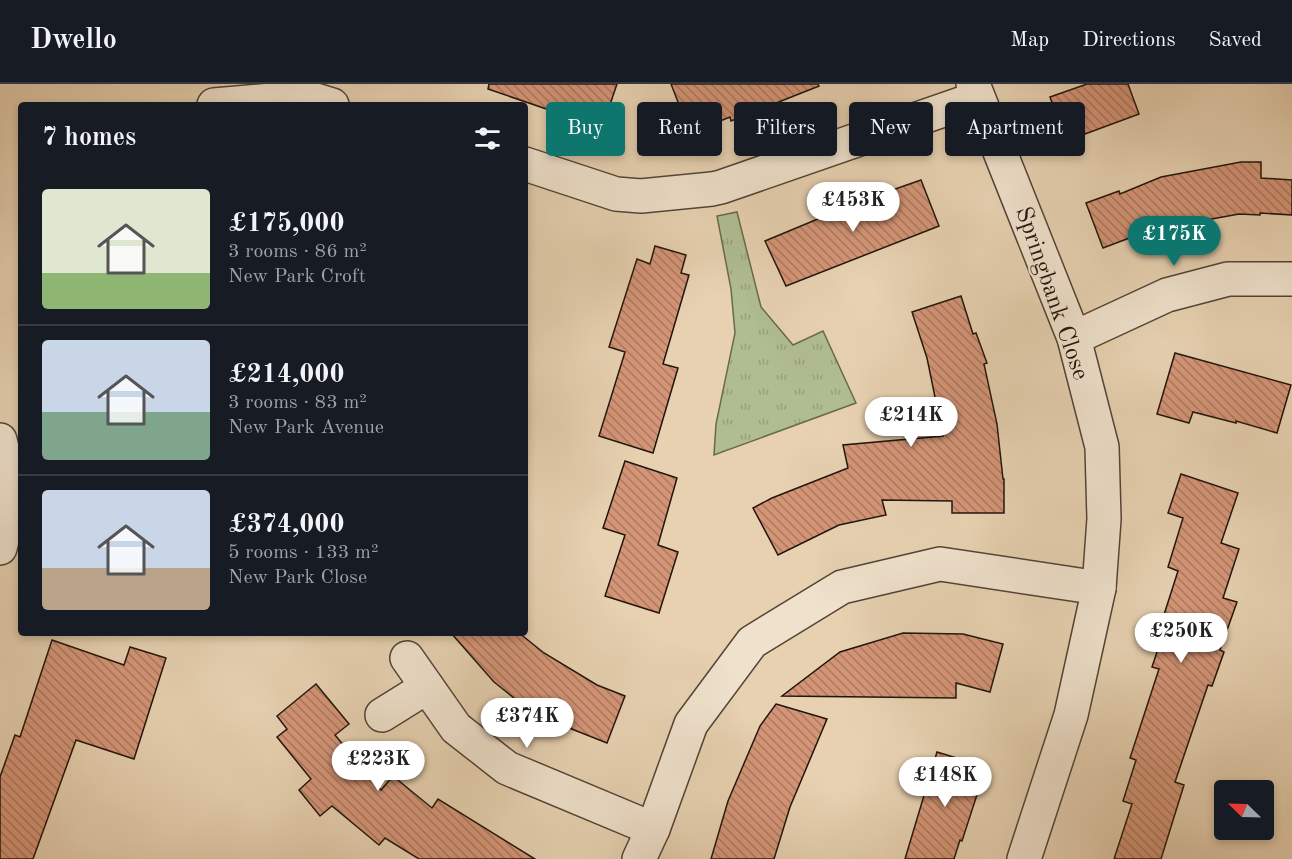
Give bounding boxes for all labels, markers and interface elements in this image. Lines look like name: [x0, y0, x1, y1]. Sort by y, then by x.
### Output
text: Dwello: [30, 27, 117, 55]
text: Map: [1010, 30, 1049, 51]
text: Directions: [1082, 30, 1176, 51]
text: Saved: [1209, 30, 1262, 51]
chip: Buy: [546, 102, 625, 156]
chip: Rent: [637, 102, 722, 156]
chip: Filters: [734, 102, 837, 156]
chip: New: [849, 102, 933, 156]
chip: Apartment: [945, 102, 1085, 156]
icon: filters: [471, 122, 504, 155]
text: 7 homes: [42, 125, 136, 151]
pin: £453K: [811, 182, 895, 233]
text: £453K: [821, 191, 885, 211]
street label: Springbank Close: [1010, 204, 1092, 383]
text: £175,000: [228, 211, 344, 237]
icon: home: [90, 213, 162, 285]
pin: £175K: [1132, 216, 1216, 267]
text: £175K: [1142, 225, 1206, 245]
text: 3 rooms · 86 m²: [228, 242, 367, 262]
text: New Park Croft: [228, 267, 366, 287]
text: £214,000: [228, 362, 344, 388]
icon: home: [90, 364, 162, 436]
text: 3 rooms · 83 m²: [228, 393, 367, 413]
pin: £214K: [869, 397, 953, 448]
text: £214K: [879, 406, 943, 426]
text: New Park Avenue: [228, 418, 384, 438]
text: £374,000: [228, 512, 344, 538]
icon: home: [90, 514, 162, 586]
text: 5 rooms · 133 m²: [228, 543, 378, 563]
text: New Park Close: [228, 568, 367, 588]
pin: £250K: [1139, 613, 1223, 664]
text: £250K: [1149, 622, 1213, 642]
pin: £374K: [485, 698, 569, 749]
text: £374K: [495, 707, 559, 727]
pin: £223K: [336, 741, 420, 792]
text: £223K: [346, 750, 410, 770]
pin: £148K: [903, 757, 987, 808]
text: £148K: [913, 766, 977, 786]
north arrow: [1214, 780, 1274, 840]
map controls: [1214, 780, 1274, 840]

